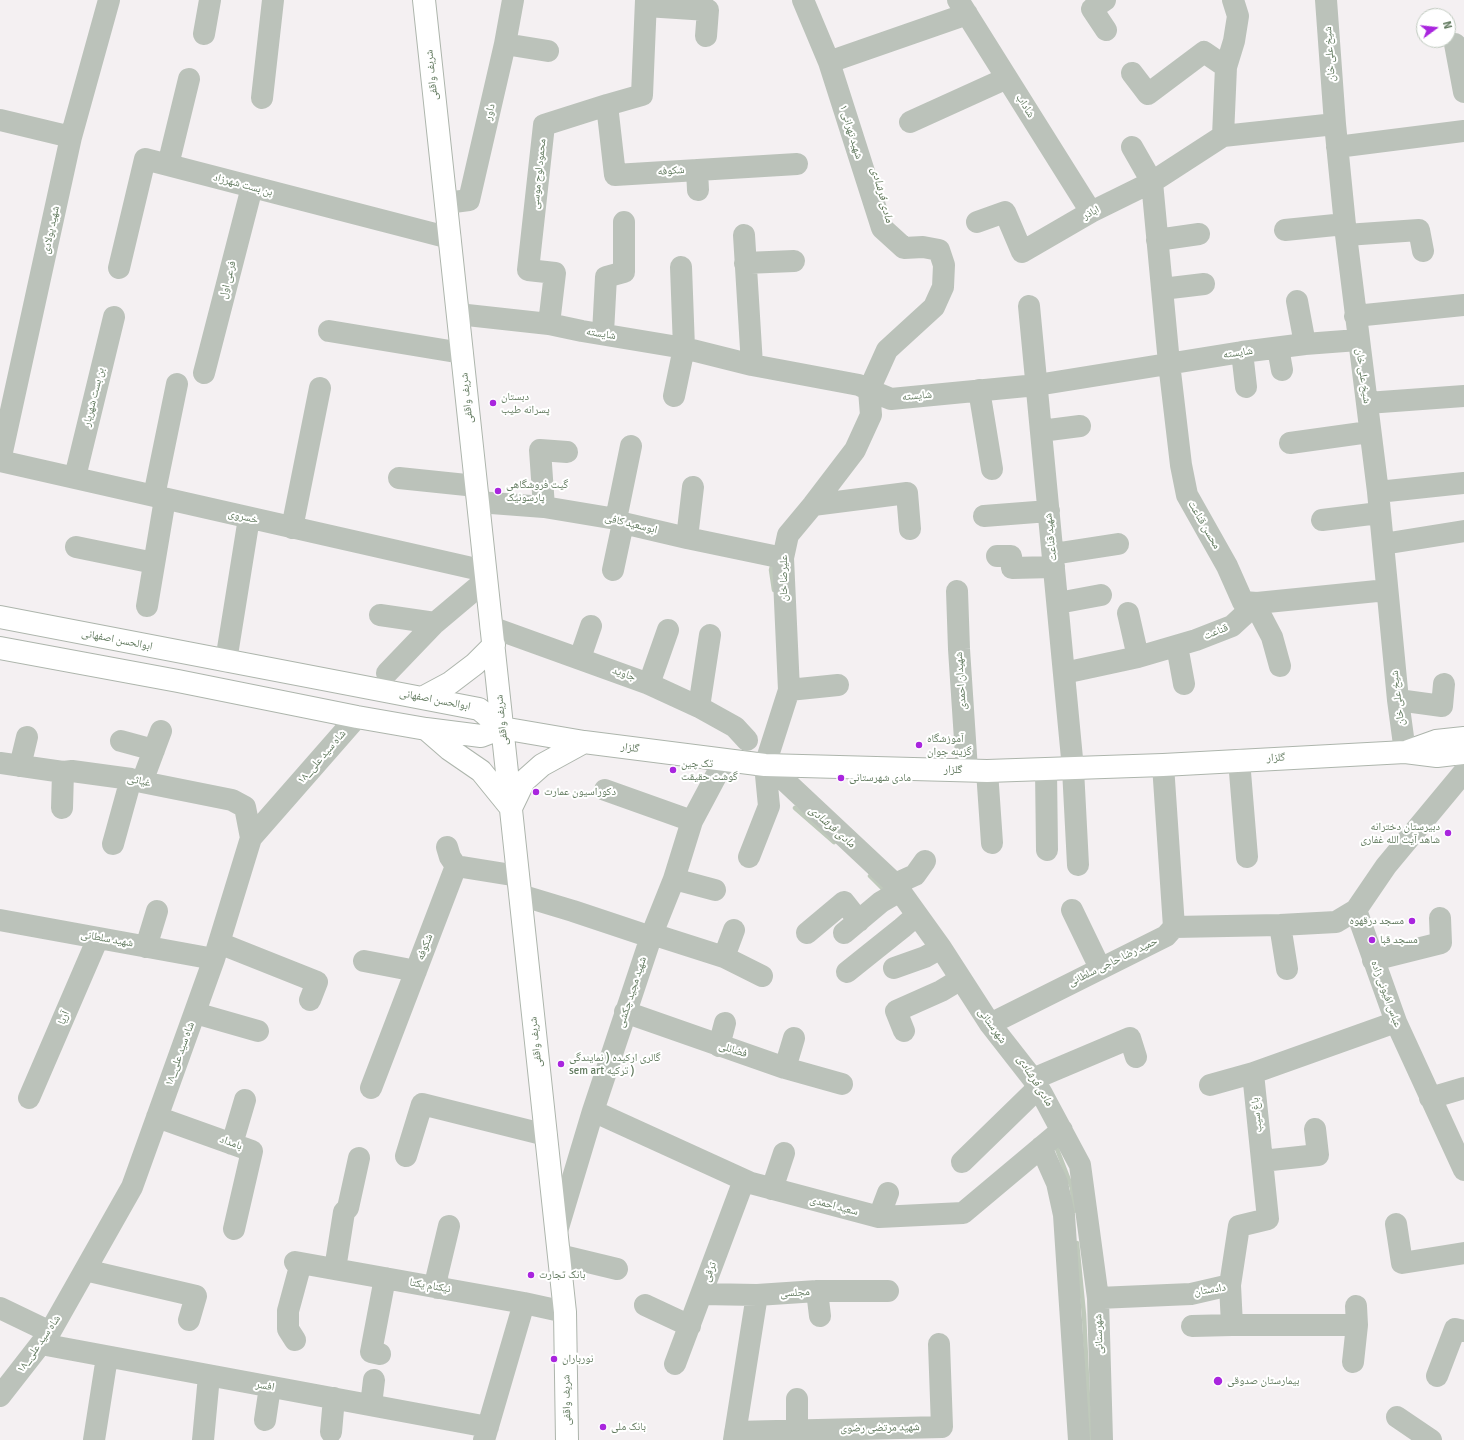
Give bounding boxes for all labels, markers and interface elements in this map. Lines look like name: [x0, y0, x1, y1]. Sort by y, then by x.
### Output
north arrow: [1416, 8, 1456, 48]
text: N: [1440, 20, 1454, 30]
street label: شیخ علی خان: [1321, 26, 1339, 82]
street label: شریف واقفی: [423, 49, 441, 101]
street label: شاداب: [1013, 92, 1037, 120]
street label: داور: [482, 102, 498, 122]
street label: شهید تهرانی ۱: [837, 103, 865, 161]
street label: محمود لوح موسی: [529, 138, 549, 210]
street label: شکوفه: [657, 163, 685, 179]
water label: مادی فرشادی: [868, 166, 896, 224]
street label: بن بست شهرزاد: [212, 171, 274, 199]
street label: اباذر: [1080, 203, 1102, 223]
street label: شهید پولادی: [39, 205, 63, 255]
street label: فرعی اول: [217, 260, 239, 300]
street label: شایسته: [585, 325, 617, 343]
street label: شایسته: [1222, 344, 1254, 362]
street label: شیخ علی خان: [1353, 348, 1373, 404]
street label: بن بست شهریار: [80, 366, 108, 428]
street label: شریف واقفی: [458, 372, 476, 424]
street label: شایسته: [901, 388, 933, 404]
place label: دبستان پسرانه طیب: [501, 390, 550, 416]
marker: دبستان پسرانه طیب: [488, 398, 498, 408]
place label: گیت فروشگاهی پارسونیک: [506, 478, 568, 504]
marker: گیت فروشگاهی پارسونیک: [493, 486, 503, 496]
street label: محسن قناعت: [1185, 498, 1223, 552]
street label: خسروی: [227, 507, 259, 527]
street label: ابوسعید کافی: [603, 511, 659, 537]
street label: شهید قناعت: [1042, 512, 1060, 562]
street label: علیرضا خان: [777, 555, 791, 601]
street label: قناعت: [1202, 621, 1230, 643]
street label: ابوالحسن اصفهانی: [80, 627, 154, 653]
street label: شهیدان احمدی: [952, 651, 970, 711]
street label: جاوید: [611, 664, 637, 684]
street label: شیخ علی خان: [1388, 670, 1408, 726]
street label: ابوالحسن اصفهانی: [398, 687, 472, 713]
street label: شریف واقفی: [493, 694, 511, 746]
street label: ۱۸_شاه سید علی: [295, 727, 349, 787]
place label: آموزشگاه گزینه جوان: [927, 732, 972, 758]
street label: گلزار: [620, 740, 640, 756]
marker: آموزشگاه گزینه جوان: [914, 740, 924, 750]
street label: گلزار: [1266, 751, 1286, 765]
place label: تک چین گوشت حقیقت: [681, 757, 738, 783]
street label: گلزار: [944, 763, 962, 777]
marker: تک چین گوشت حقیقت: [668, 765, 678, 775]
place label: مادی شهرستانی: [849, 771, 911, 785]
street label: غیاثی: [126, 772, 152, 790]
marker: مادی شهرستانی: [836, 773, 846, 783]
place label: دکوراسیون عمارت: [544, 785, 616, 799]
marker: دکوراسیون عمارت: [531, 787, 541, 797]
water label: مادی فرشادی: [806, 803, 858, 851]
place label: دبیرستان دخترانه شاهد آیت الله غفاری: [1360, 820, 1440, 846]
marker: دبیرستان دخترانه شاهد آیت الله غفاری: [1443, 828, 1453, 838]
place label: مسجد درقهوه: [1349, 914, 1404, 928]
marker: مسجد درقهوه: [1407, 916, 1417, 926]
street label: شهید سلطانی: [80, 928, 134, 950]
street label: شکوفه: [414, 932, 436, 962]
place label: مسجد قبا: [1380, 933, 1418, 947]
street label: حمید رضا حاجی سلطانی: [1066, 935, 1160, 989]
marker: مسجد قبا: [1367, 935, 1377, 945]
street label: شهید مجید چکشی: [614, 955, 650, 1029]
street label: عباس افیونی زاده: [1368, 959, 1404, 1029]
street label: شهرستانی: [975, 1006, 1009, 1046]
street label: آریا: [55, 1009, 73, 1027]
street label: شریف واقفی: [527, 1016, 545, 1068]
street label: ۱۸_شاه سید علی: [162, 1020, 198, 1088]
street label: فضائلی: [717, 1039, 749, 1061]
place label: گالری ارکیده ( نمایندگی sem art ترکیه ): [569, 1051, 661, 1077]
water label: مادی فرشادی: [1014, 1053, 1056, 1109]
marker: گالری ارکیده ( نمایندگی sem art ترکیه ): [556, 1059, 566, 1069]
street label: باغ سیب: [1249, 1097, 1265, 1133]
street label: بامداد: [218, 1133, 244, 1153]
street label: سعید احمدی: [808, 1193, 860, 1219]
street label: ترقی: [700, 1260, 720, 1284]
place label: بانک تجارت: [539, 1268, 585, 1282]
marker: بانک تجارت: [526, 1270, 536, 1280]
street label: نیکنام یکتا: [408, 1276, 452, 1296]
street label: دادستان: [1193, 1281, 1227, 1299]
street label: مجلسی: [780, 1286, 810, 1300]
street label: ۱۸_شاه سید علی: [14, 1313, 64, 1375]
street label: شهرستانی: [1092, 1314, 1106, 1354]
place label: نورباران: [562, 1352, 594, 1366]
marker: نورباران: [549, 1354, 559, 1364]
street label: شریف واقفی: [560, 1374, 574, 1426]
place label: بیمارستان صدوقی: [1227, 1374, 1300, 1388]
marker: بیمارستان صدوقی: [1212, 1375, 1224, 1387]
street label: افسر: [255, 1378, 275, 1394]
place label: بانک ملی: [611, 1420, 646, 1434]
street label: شهید مرتضی رضوی: [840, 1421, 920, 1435]
marker: بانک ملی: [598, 1422, 608, 1432]

